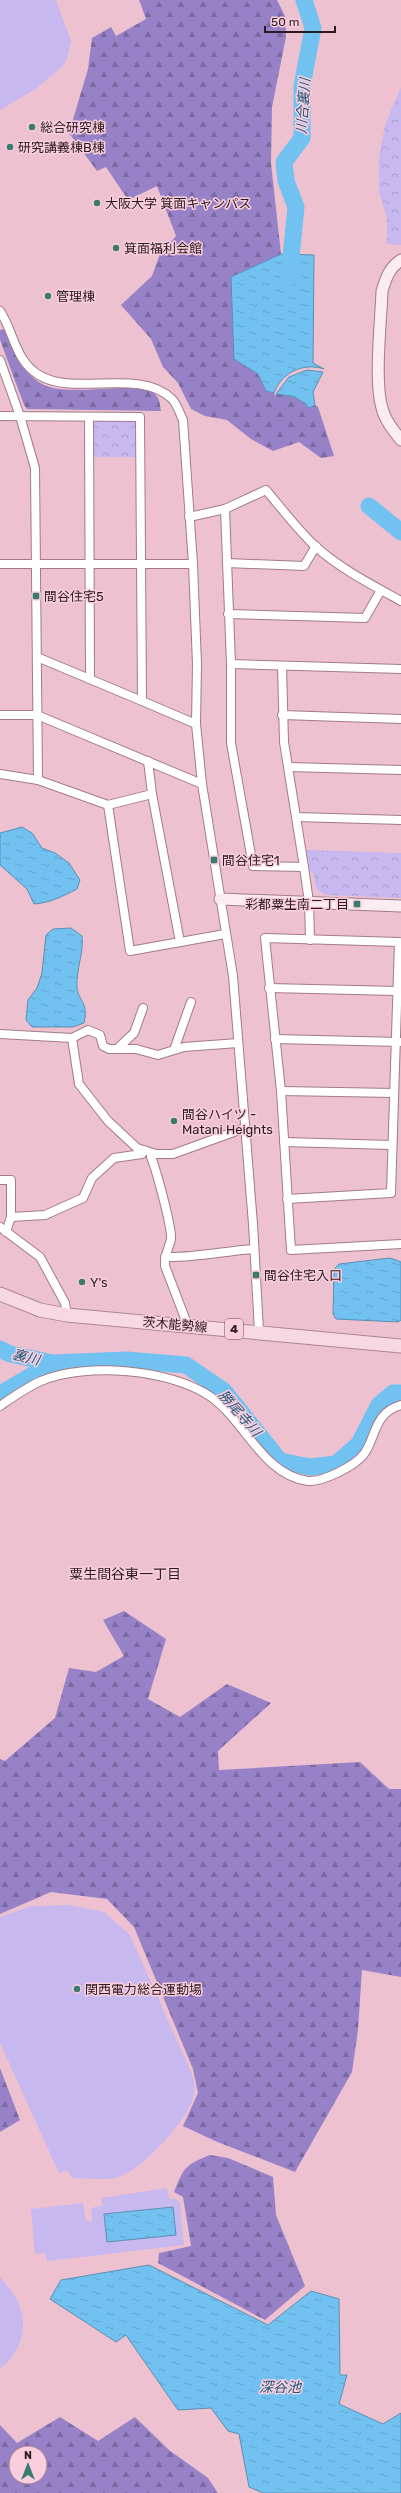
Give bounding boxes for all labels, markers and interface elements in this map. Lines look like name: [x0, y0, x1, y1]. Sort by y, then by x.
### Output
scale bar: [265, 8, 335, 34]
text: 50 m: [271, 15, 299, 29]
water label: 川合裏川: [293, 76, 314, 135]
place label: 総合研究棟: [40, 120, 105, 135]
marker: 総合研究棟: [27, 122, 37, 132]
place label: 研究講義棟B棟: [18, 140, 105, 155]
marker: 研究講義棟B棟: [5, 142, 15, 152]
place label: 大阪大学 箕面キャンパス: [105, 196, 251, 211]
marker: 大阪大学 箕面キャンパス: [92, 198, 102, 208]
place label: 箕面福利会館: [124, 241, 202, 256]
marker: 箕面福利会館: [111, 243, 121, 253]
place label: 管理棟: [56, 289, 95, 304]
marker: 管理棟: [43, 291, 53, 301]
place label: 間谷住宅5: [44, 589, 104, 604]
marker: 間谷住宅5: [31, 591, 41, 601]
place label: 間谷住宅1: [222, 853, 280, 868]
marker: 間谷住宅1: [209, 855, 219, 865]
place label: 彩都粟生南二丁目: [245, 897, 349, 912]
marker: 彩都粟生南二丁目: [352, 899, 362, 909]
place label: 間谷ハイツ - Matani Heights: [182, 1107, 273, 1138]
marker: 間谷ハイツ - Matani Heights: [169, 1116, 179, 1126]
place label: 間谷住宅入口: [264, 1268, 342, 1283]
marker: 間谷住宅入口: [251, 1270, 261, 1280]
place label: Y's: [90, 1275, 108, 1290]
marker: Y's: [77, 1277, 87, 1287]
street label: 茨木能勢線: [142, 1314, 208, 1335]
road number: 4: [225, 1319, 243, 1339]
water label: 裏川: [10, 1346, 43, 1370]
water label: 勝尾寺川: [215, 1387, 266, 1442]
district label: 粟生間谷東一丁目: [69, 1566, 181, 1583]
place label: 関西電力総合運動場: [85, 1982, 202, 1997]
marker: 関西電力総合運動場: [72, 1984, 82, 1994]
water label: 深谷池: [259, 2379, 303, 2396]
north arrow: [8, 2445, 48, 2485]
text: N: [24, 2449, 32, 2462]

